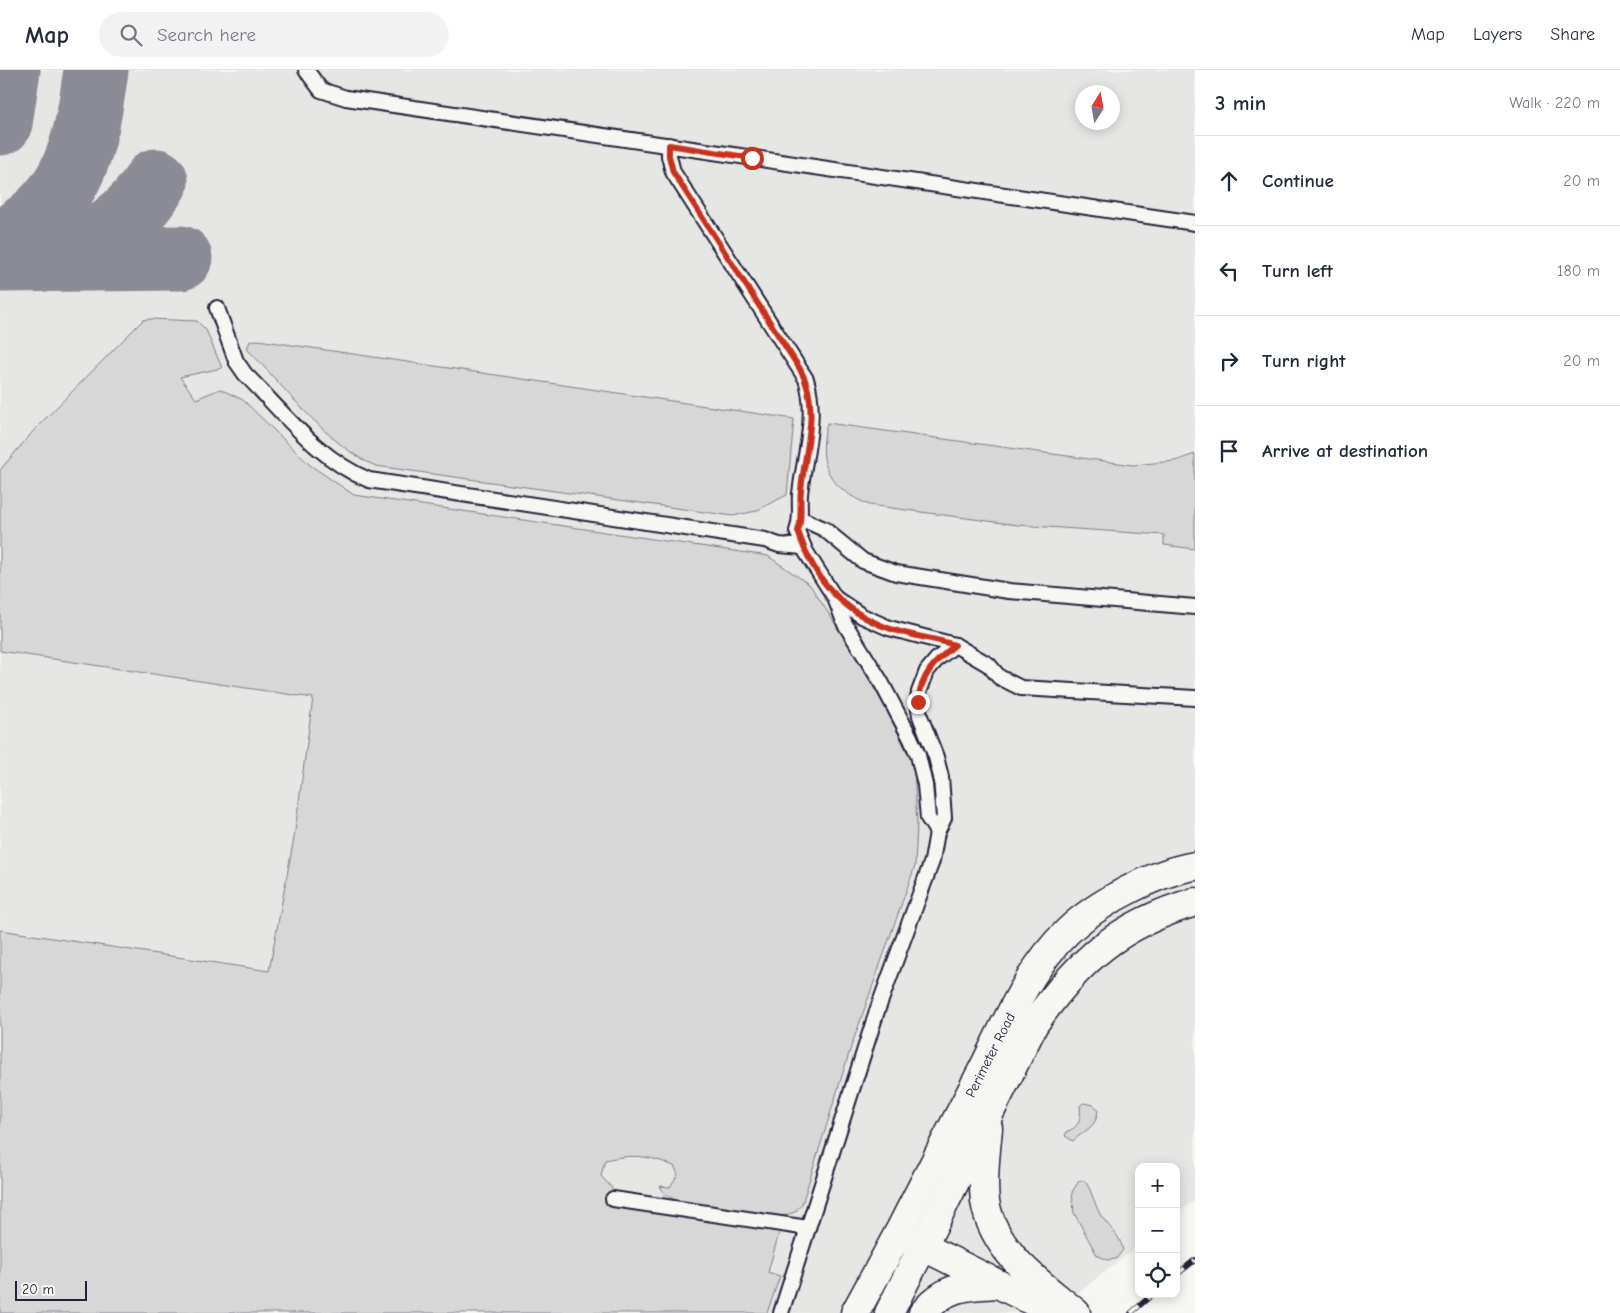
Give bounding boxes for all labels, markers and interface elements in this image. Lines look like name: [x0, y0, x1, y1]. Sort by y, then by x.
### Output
search box: [99, 12, 449, 57]
text: Map: [25, 21, 69, 49]
icon: search: [117, 21, 145, 49]
text: Search here: [157, 24, 256, 46]
text: Map: [1411, 24, 1445, 45]
text: Layers: [1473, 24, 1522, 45]
text: Share: [1550, 24, 1595, 45]
north arrow: [1075, 85, 1120, 130]
text: 3 min: [1215, 91, 1266, 115]
text: Walk · 220 m: [1509, 94, 1600, 112]
route start: [741, 147, 764, 170]
icon: ahead: [1215, 167, 1243, 195]
text: Continue: [1262, 170, 1334, 192]
text: 20 m: [1563, 172, 1600, 190]
icon: left: [1215, 257, 1243, 285]
text: Turn left: [1262, 260, 1333, 282]
text: 180 m: [1557, 262, 1600, 280]
icon: right: [1215, 347, 1243, 375]
text: Turn right: [1262, 350, 1346, 372]
text: 20 m: [1563, 352, 1600, 370]
icon: arrive: [1215, 437, 1243, 465]
text: Arrive at destination: [1262, 440, 1428, 462]
route end: [907, 691, 930, 714]
street label: Perimeter Road: [962, 1010, 1019, 1100]
map controls: [1135, 1163, 1180, 1298]
button: +: [1135, 1163, 1180, 1208]
button: −: [1135, 1208, 1180, 1253]
button: locate: [1135, 1253, 1180, 1298]
scale bar: [15, 1278, 88, 1301]
text: 20 m: [22, 1281, 54, 1298]

